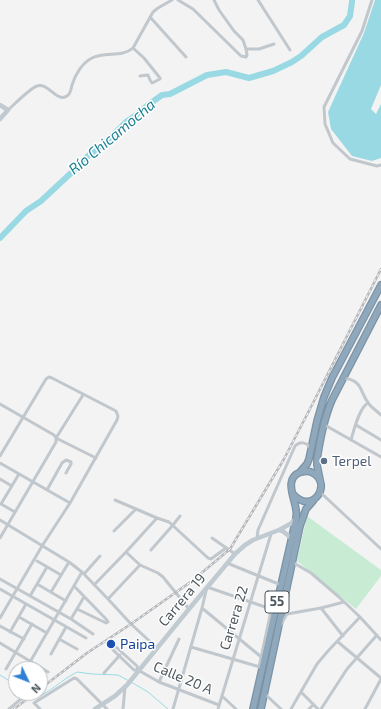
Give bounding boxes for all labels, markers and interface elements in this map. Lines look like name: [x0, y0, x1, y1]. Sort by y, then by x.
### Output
water label: Río Chicamocha: [65, 96, 159, 178]
place label: Terpel: [332, 453, 371, 469]
marker: Terpel: [319, 456, 329, 466]
street label: Carrera 19: [155, 570, 209, 630]
street label: Carrera 22: [216, 584, 252, 652]
road number: 55: [265, 591, 289, 613]
place label: Paipa: [120, 636, 155, 652]
marker: Paipa: [105, 638, 117, 650]
street label: Calle 20 A: [151, 658, 215, 698]
north arrow: [8, 661, 48, 701]
text: N: [29, 681, 44, 696]

